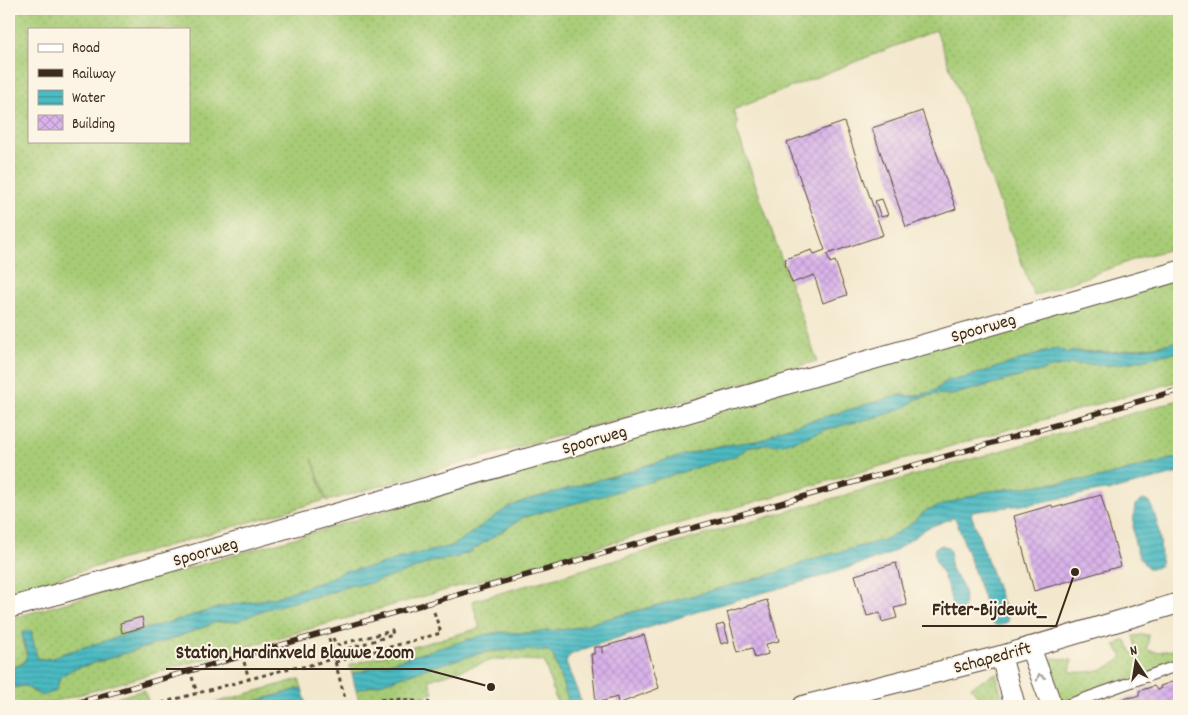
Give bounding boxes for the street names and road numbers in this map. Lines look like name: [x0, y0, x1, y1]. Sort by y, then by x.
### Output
street label: Spoorweg: [948, 308, 1019, 351]
street label: Spoorweg: [559, 420, 630, 463]
street label: Spoorweg: [170, 532, 241, 575]
street label: Schapedrift: [951, 637, 1035, 682]

